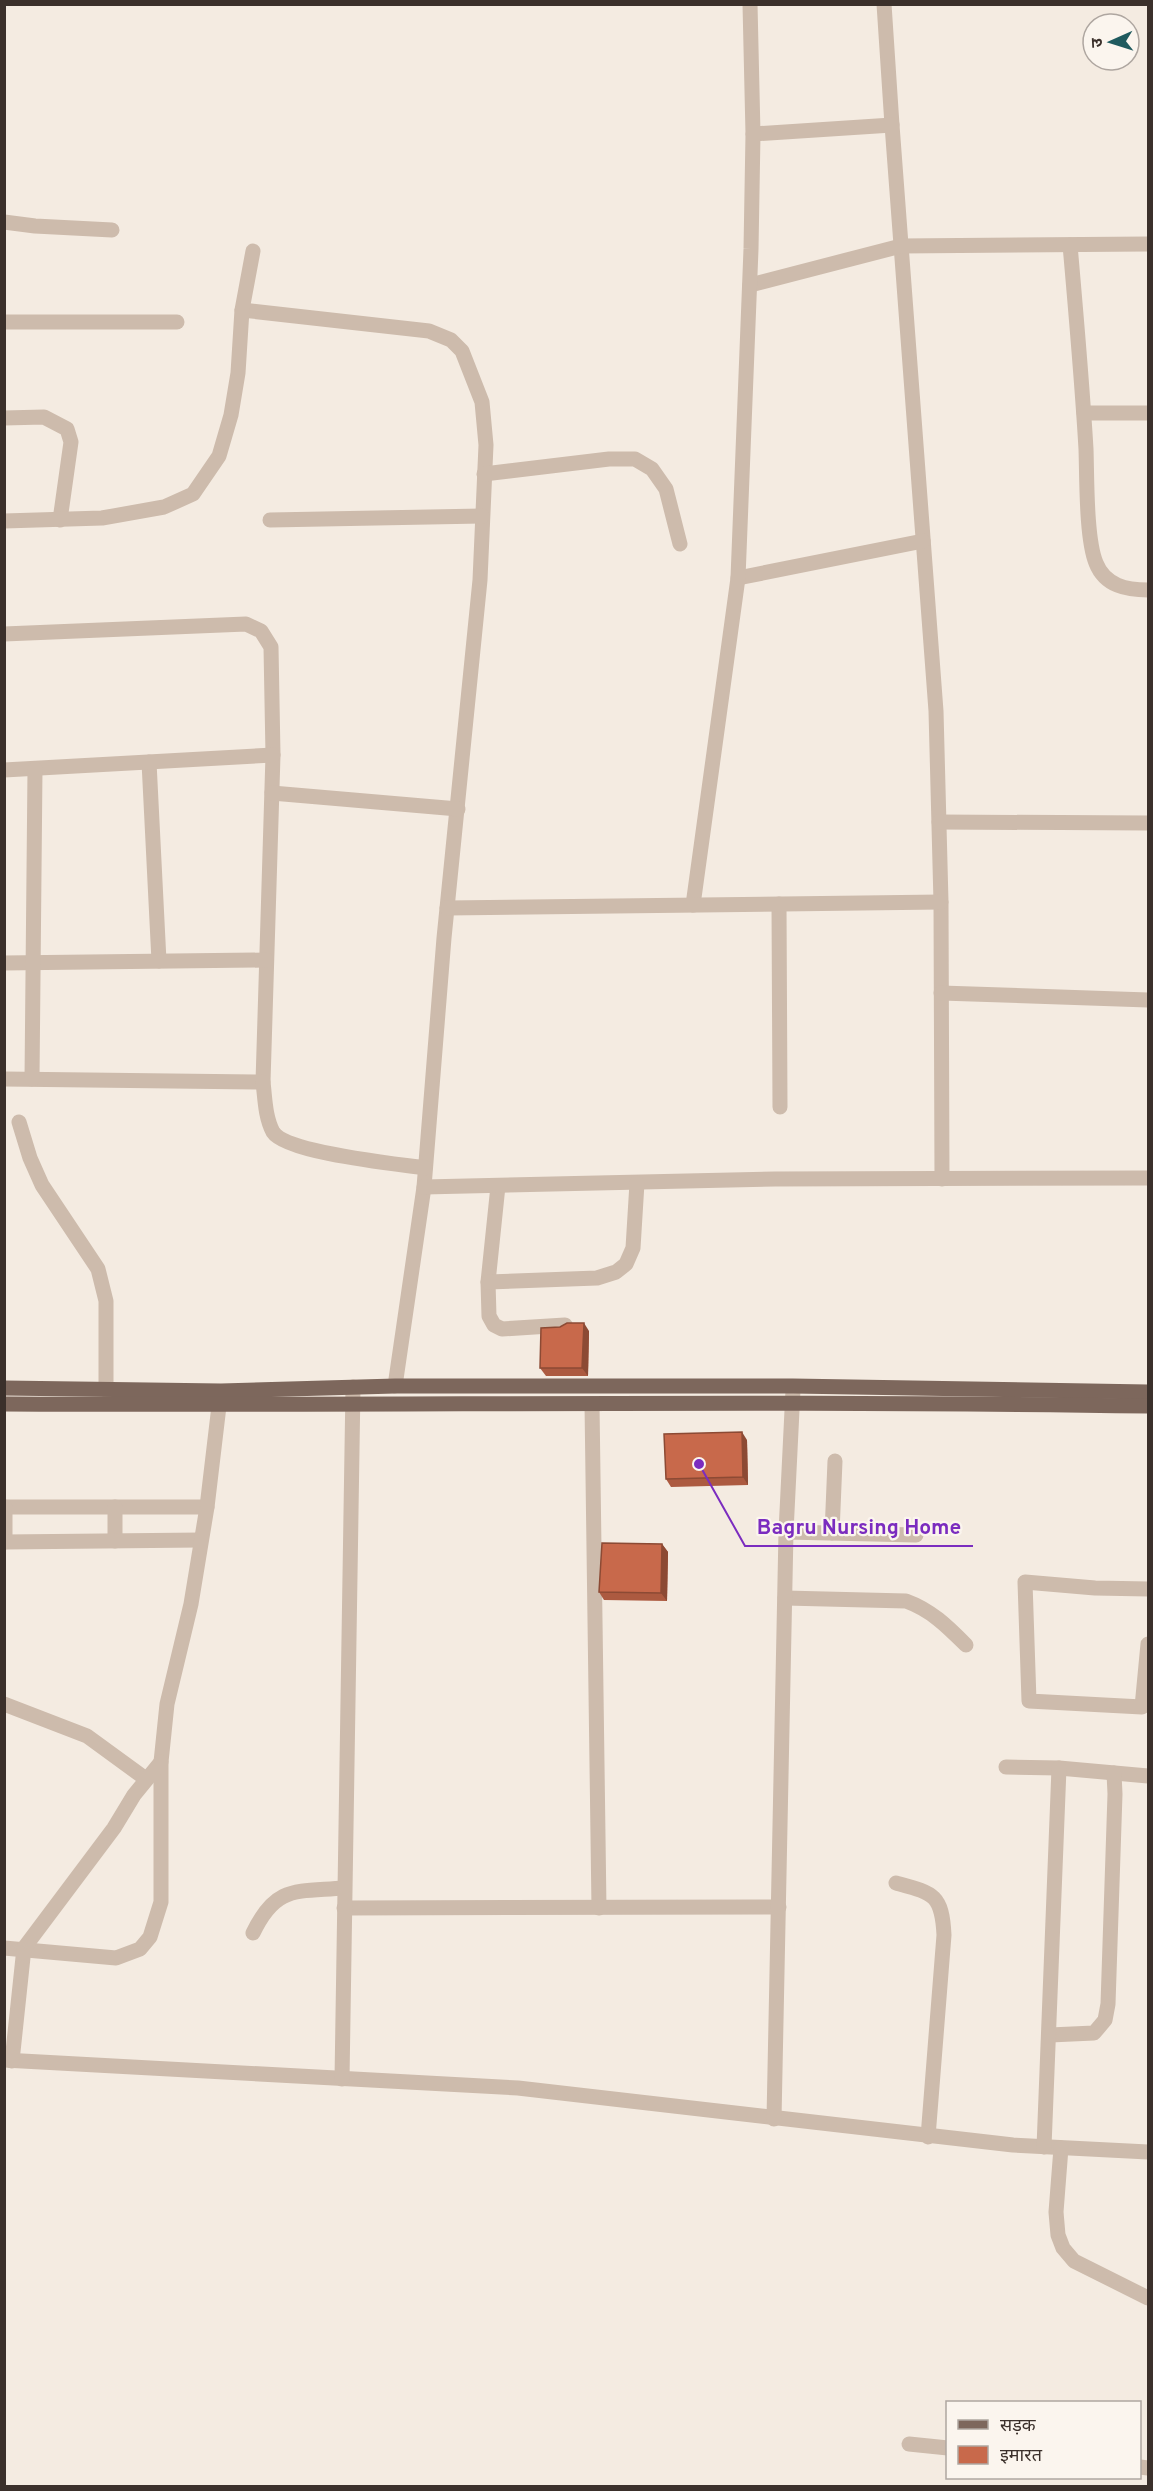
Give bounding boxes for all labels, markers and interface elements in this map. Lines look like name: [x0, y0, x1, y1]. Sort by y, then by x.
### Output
north arrow: [1081, 12, 1141, 72]
text: उ: [1088, 37, 1108, 48]
callout: Bagru Nursing Home: [745, 1507, 973, 1546]
text: Bagru Nursing Home: [757, 1515, 961, 1542]
legend: [946, 2401, 1141, 2479]
text: सड़क: [1000, 2415, 1037, 2438]
text: इमारत: [1000, 2445, 1043, 2468]

